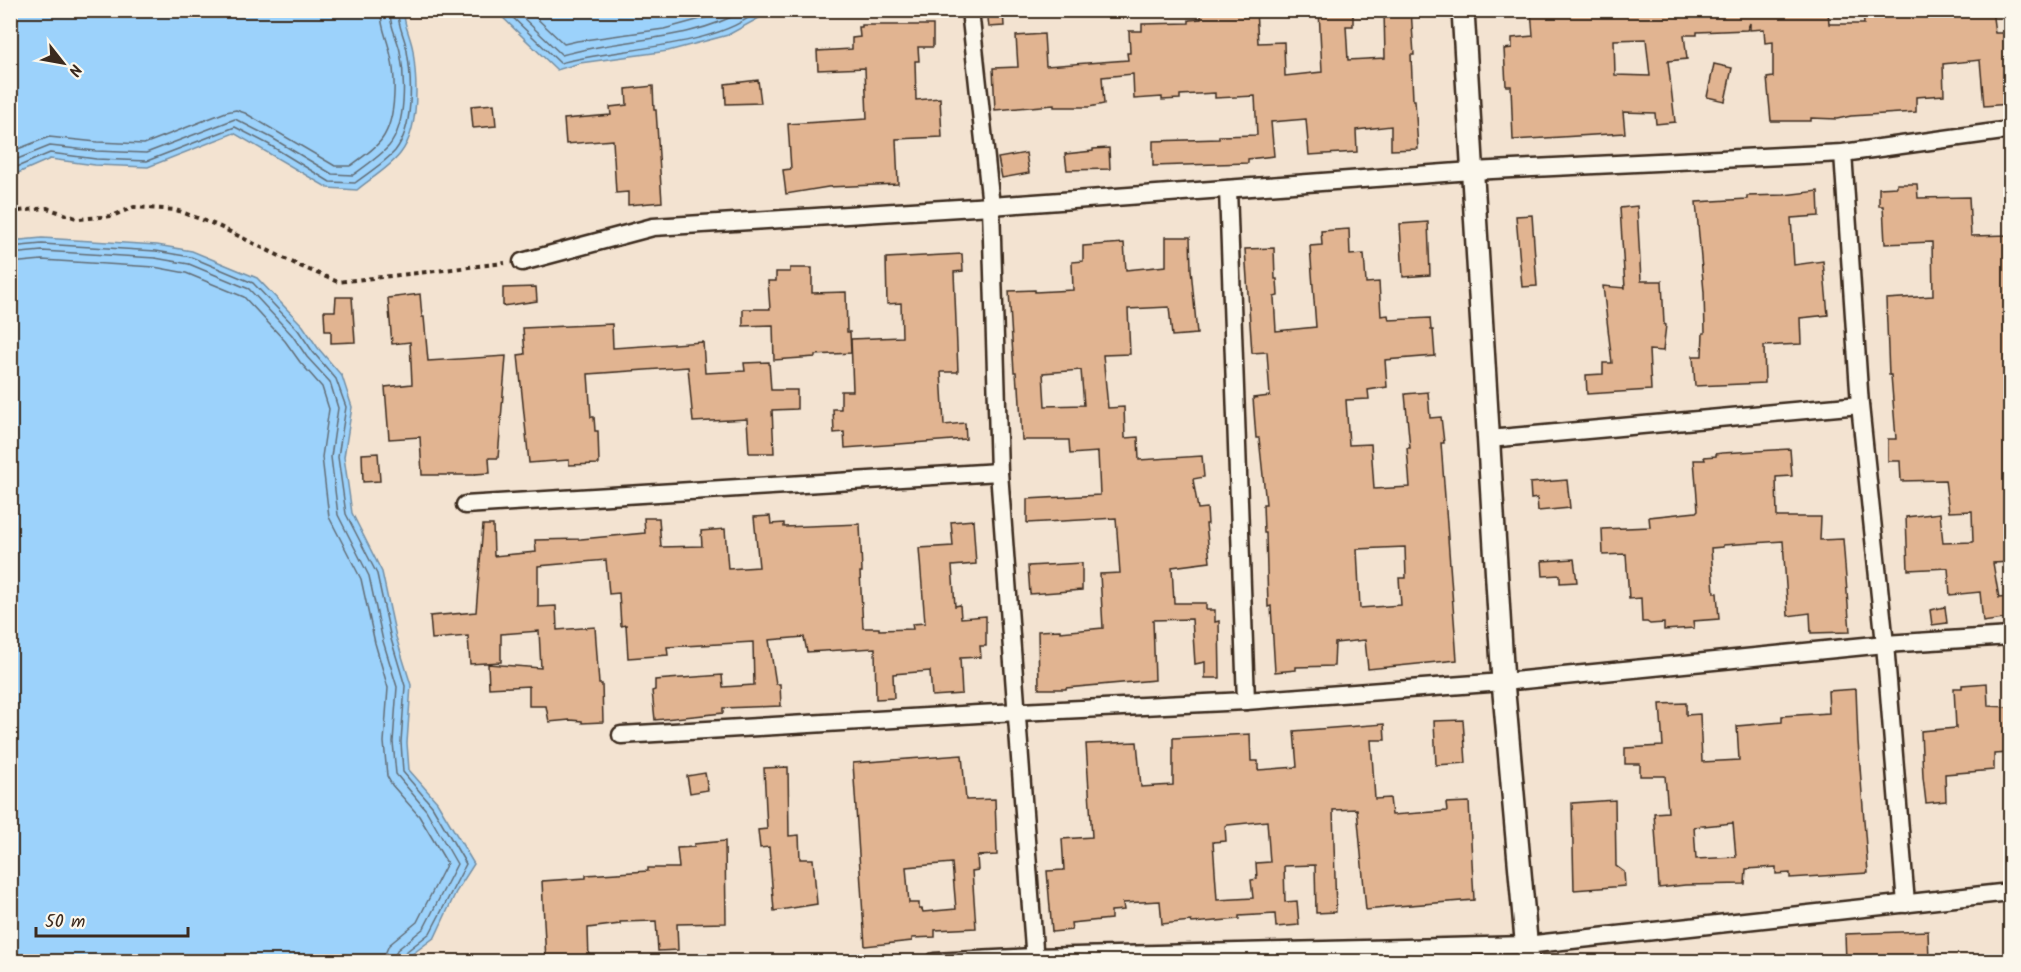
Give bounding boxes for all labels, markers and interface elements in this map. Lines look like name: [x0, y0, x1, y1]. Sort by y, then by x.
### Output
north arrow: [33, 33, 93, 93]
text: N: [61, 59, 88, 81]
scale bar: [36, 900, 188, 938]
text: 50 m: [45, 908, 85, 937]

